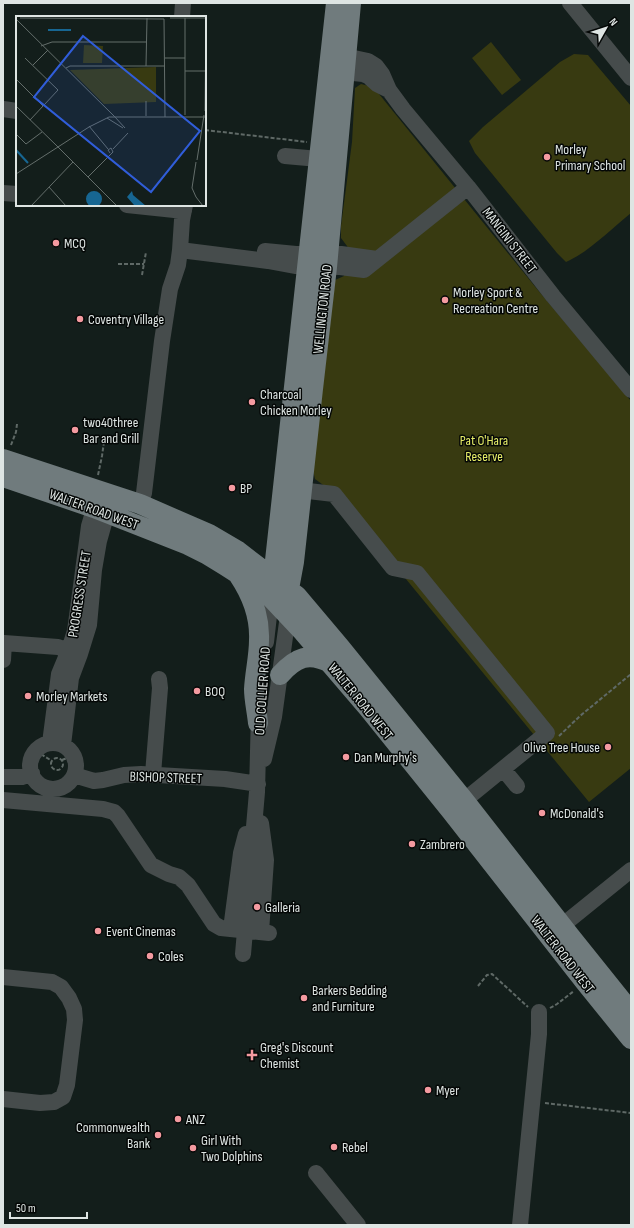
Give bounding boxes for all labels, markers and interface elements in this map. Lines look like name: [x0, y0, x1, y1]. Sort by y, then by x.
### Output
north arrow: [586, 8, 626, 48]
inset map: [16, 16, 206, 206]
text: N: [606, 16, 620, 28]
place label: Morley Primary School: [555, 141, 625, 174]
marker: Morley Primary School: [542, 152, 552, 162]
street label: MANGINI STREET: [479, 204, 541, 277]
place label: MCQ: [64, 235, 86, 252]
marker: MCQ: [51, 238, 61, 248]
street label: WELLINGTON ROAD: [309, 263, 336, 355]
place label: Morley Sport & Recreation Centre: [453, 284, 538, 317]
marker: Morley Sport & Recreation Centre: [440, 295, 450, 305]
place label: Coventry Village: [88, 311, 164, 328]
marker: Coventry Village: [75, 314, 85, 324]
place label: Charcoal Chicken Morley: [260, 386, 332, 419]
marker: Charcoal Chicken Morley: [247, 397, 257, 407]
place label: two40three Bar and Grill: [83, 414, 139, 447]
marker: two40three Bar and Grill: [70, 425, 80, 435]
park label: Pat O'Hara Reserve: [460, 432, 508, 465]
place label: BP: [240, 480, 252, 497]
marker: BP: [227, 483, 237, 493]
street label: WALTER ROAD WEST: [47, 485, 141, 534]
street label: PROGRESS STREET: [64, 549, 95, 639]
street label: OLD COLLIER ROAD: [251, 646, 274, 736]
street label: WALTER ROAD WEST: [324, 659, 397, 743]
place label: BOQ: [205, 683, 225, 700]
marker: BOQ: [192, 686, 202, 696]
place label: Morley Markets: [36, 688, 108, 705]
marker: Morley Markets: [23, 691, 33, 701]
place label: Olive Tree House: [523, 739, 600, 756]
marker: Olive Tree House: [603, 742, 613, 752]
place label: Dan Murphy's: [354, 749, 417, 766]
marker: Dan Murphy's: [341, 752, 351, 762]
street label: BISHOP STREET: [129, 768, 203, 787]
place label: McDonald's: [550, 805, 604, 822]
marker: McDonald's: [537, 808, 547, 818]
place label: Zambrero: [420, 836, 465, 853]
marker: Zambrero: [407, 839, 417, 849]
place label: Galleria: [265, 899, 300, 916]
marker: Galleria: [252, 902, 262, 912]
street label: WALTER ROAD WEST: [527, 912, 598, 997]
place label: Event Cinemas: [106, 923, 176, 940]
marker: Event Cinemas: [93, 926, 103, 936]
place label: Coles: [158, 948, 184, 965]
marker: Coles: [145, 951, 155, 961]
place label: Barkers Bedding and Furniture: [312, 982, 388, 1015]
marker: Barkers Bedding and Furniture: [299, 993, 309, 1003]
place label: Greg's Discount Chemist: [260, 1039, 334, 1072]
marker: Greg's Discount Chemist: [247, 1050, 257, 1060]
place label: Myer: [436, 1082, 459, 1099]
marker: Myer: [423, 1085, 433, 1095]
place label: ANZ: [185, 1111, 205, 1128]
marker: ANZ: [173, 1114, 183, 1124]
place label: Commonwealth Bank: [76, 1119, 151, 1152]
marker: Commonwealth Bank: [153, 1130, 163, 1140]
place label: Girl With Two Dolphins: [201, 1132, 263, 1165]
place label: Rebel: [342, 1139, 368, 1156]
marker: Rebel: [329, 1142, 339, 1152]
marker: Girl With Two Dolphins: [188, 1143, 198, 1153]
scale bar: [10, 1194, 87, 1220]
text: 50 m: [16, 1201, 36, 1216]

